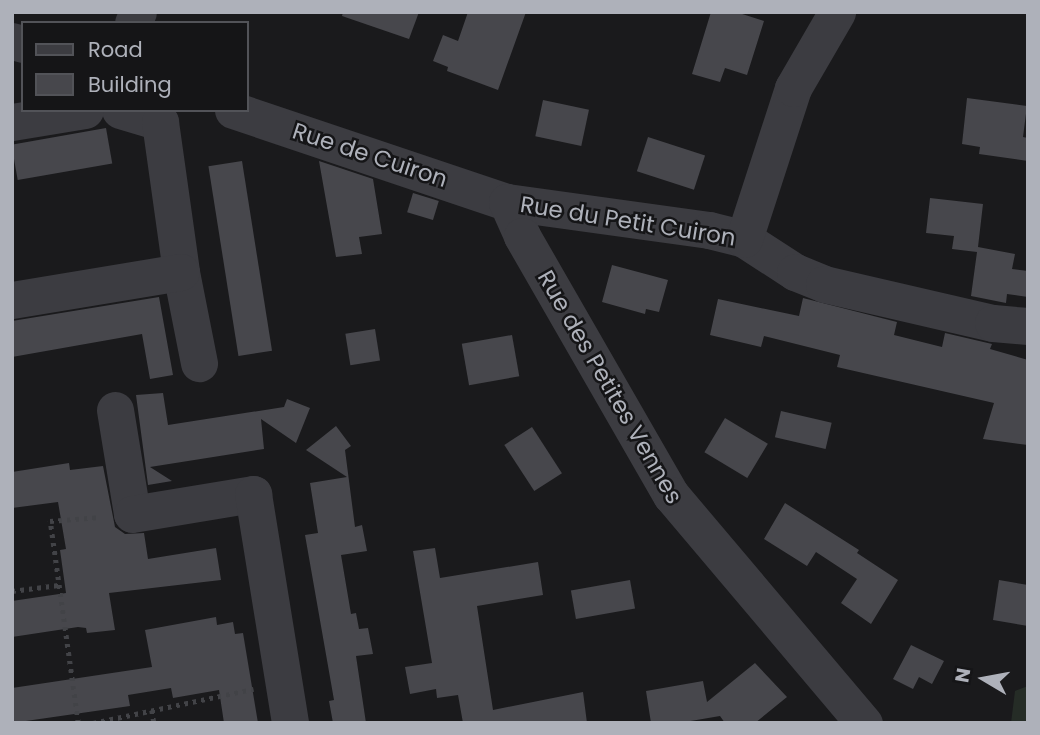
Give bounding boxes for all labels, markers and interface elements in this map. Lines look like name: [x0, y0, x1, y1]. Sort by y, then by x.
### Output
legend: [21, 21, 248, 112]
text: Road: [88, 35, 143, 64]
text: Building: [88, 70, 172, 99]
street label: Rue de Cuiron: [289, 117, 451, 193]
street label: Rue du Petit Cuiron: [518, 190, 738, 252]
street label: Rue des Petites Vennes: [532, 265, 688, 509]
north arrow: [949, 644, 1019, 714]
text: N: [948, 666, 977, 685]

